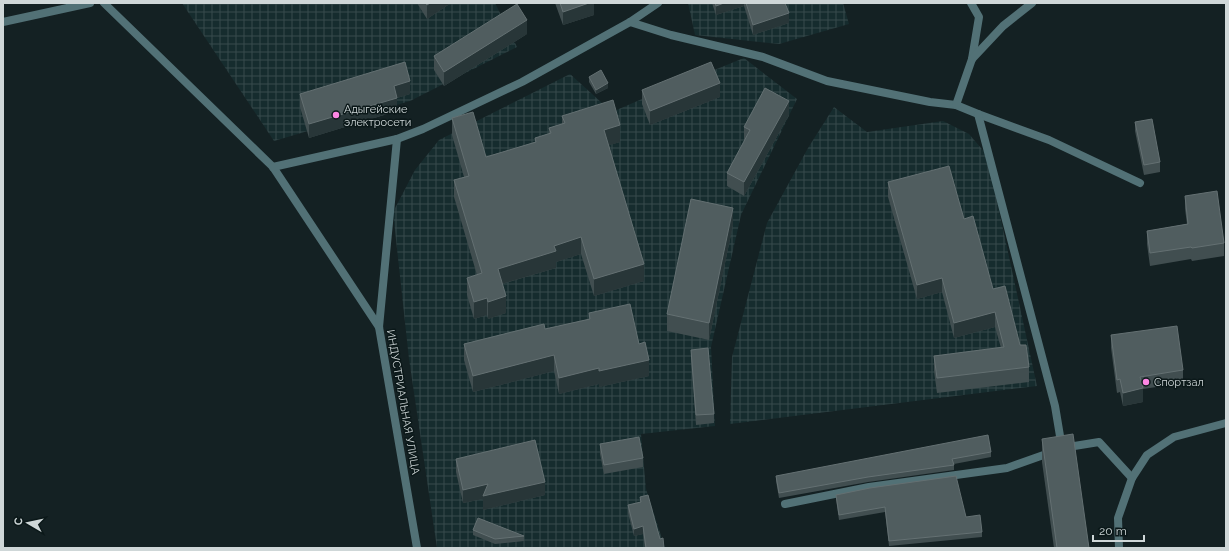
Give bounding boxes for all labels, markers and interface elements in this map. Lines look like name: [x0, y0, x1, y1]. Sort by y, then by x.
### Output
place label: Адыгейские электросети: [344, 103, 411, 129]
marker: Адыгейские электросети: [331, 110, 341, 120]
street label: ИНДУСТРИАЛЬНАЯ УЛИЦА: [384, 328, 422, 476]
place label: Спортзал: [1154, 376, 1204, 389]
marker: Спортзал: [1141, 377, 1151, 387]
north arrow: [8, 503, 48, 543]
text: С: [12, 516, 26, 526]
scale bar: [1093, 517, 1144, 543]
text: 20 m: [1099, 524, 1127, 538]

